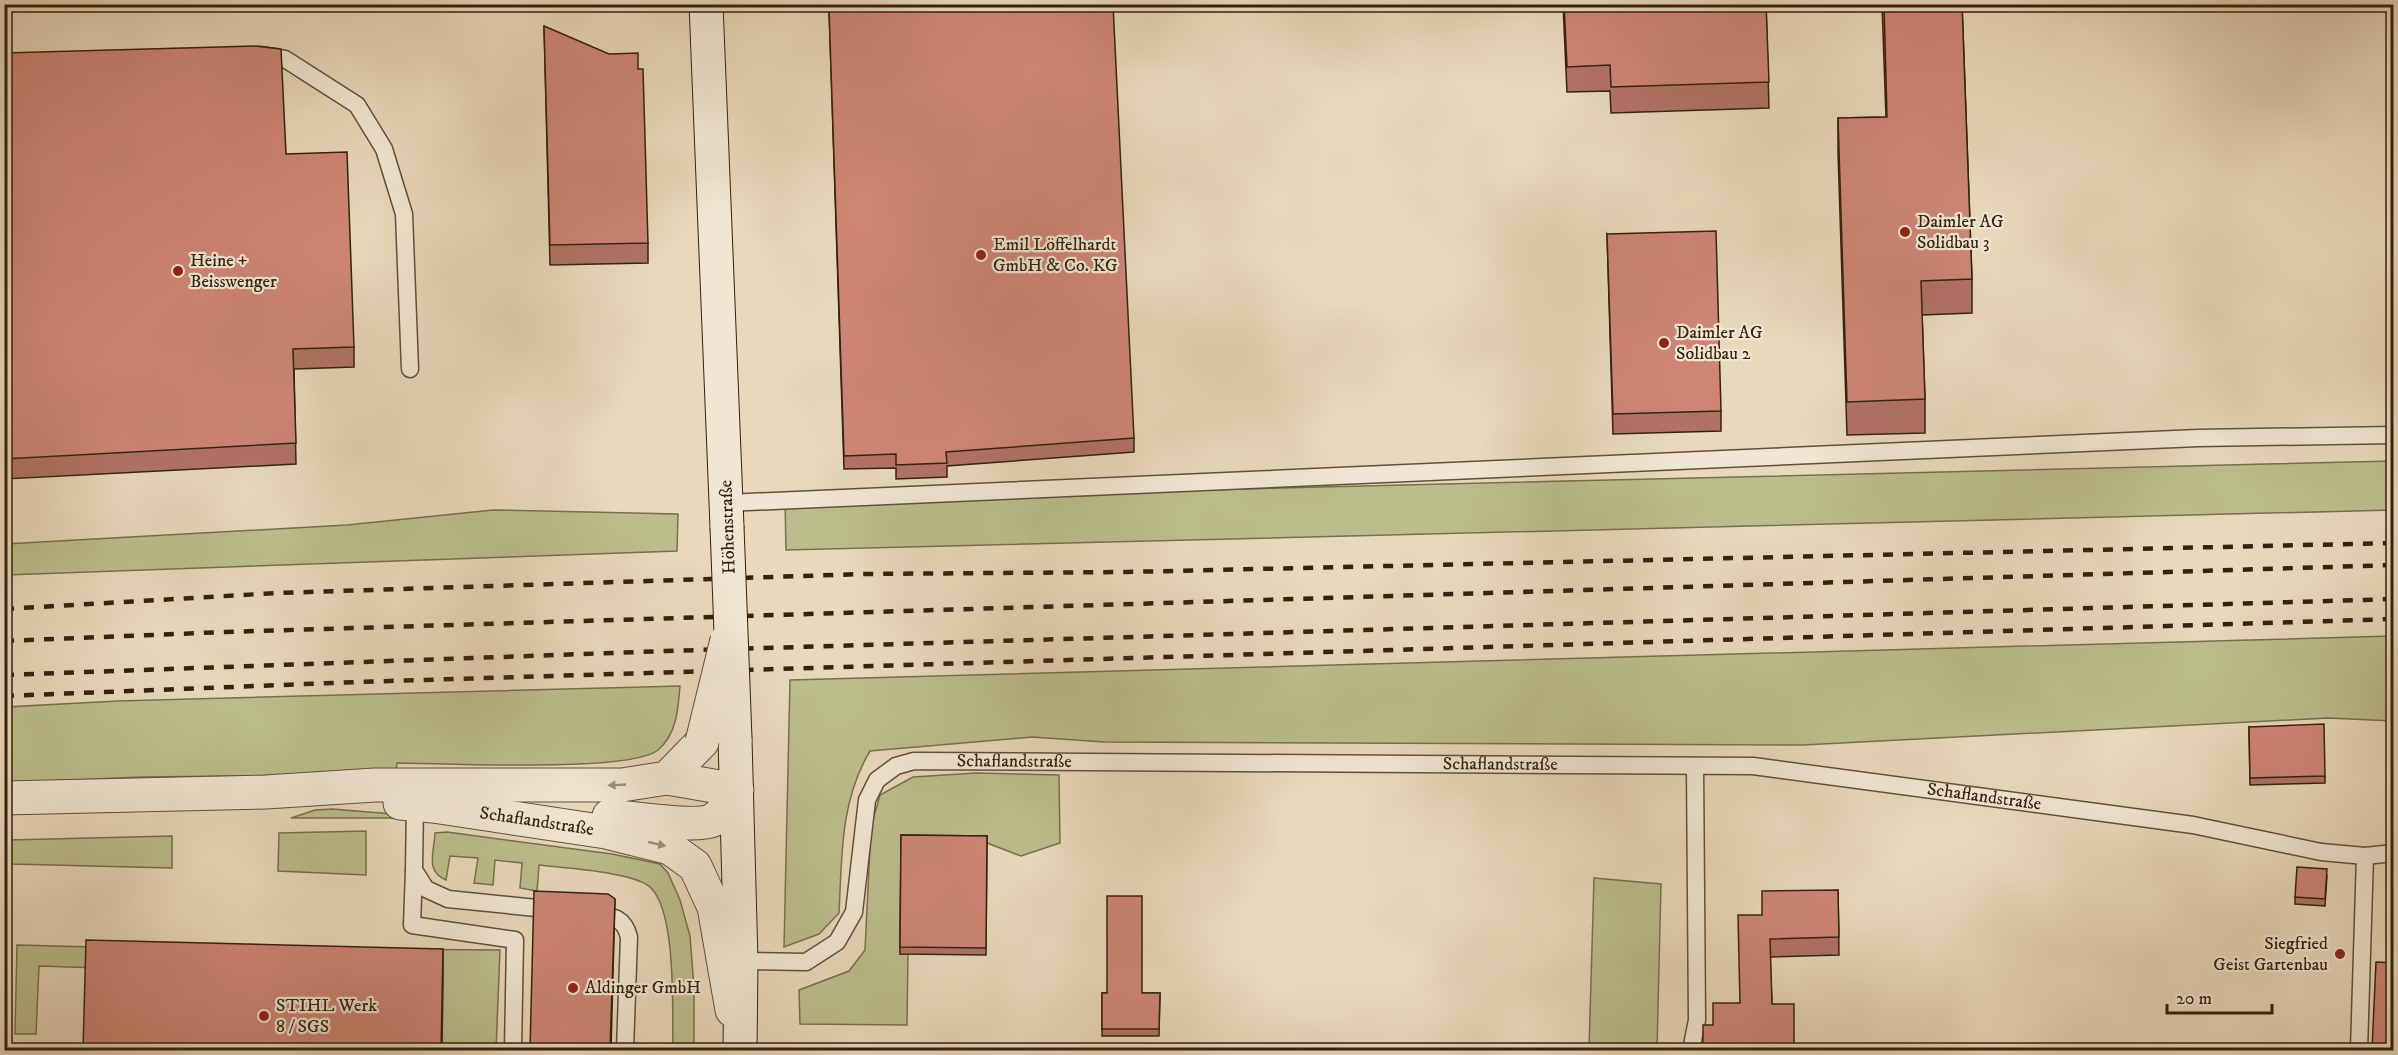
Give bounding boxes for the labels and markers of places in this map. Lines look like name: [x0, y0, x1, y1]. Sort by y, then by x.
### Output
place label: Daimler AG Solidbau 3: [1917, 211, 2004, 254]
marker: Daimler AG Solidbau 3: [1898, 225, 1912, 239]
place label: Emil Löffelhardt GmbH & Co. KG: [993, 234, 1118, 277]
marker: Emil Löffelhardt GmbH & Co. KG: [974, 248, 988, 262]
place label: Heine + Beisswenger: [190, 250, 277, 293]
marker: Heine + Beisswenger: [171, 264, 185, 278]
place label: Daimler AG Solidbau 2: [1676, 322, 1763, 365]
marker: Daimler AG Solidbau 2: [1657, 336, 1671, 350]
place label: Siegfried Geist Gartenbau: [2213, 933, 2328, 976]
marker: Siegfried Geist Gartenbau: [2333, 947, 2347, 961]
place label: Aldinger GmbH: [585, 977, 701, 999]
marker: Aldinger GmbH: [566, 981, 580, 995]
place label: STIHL Werk 8 / SGS: [276, 995, 377, 1038]
marker: STIHL Werk 8 / SGS: [257, 1009, 271, 1023]

